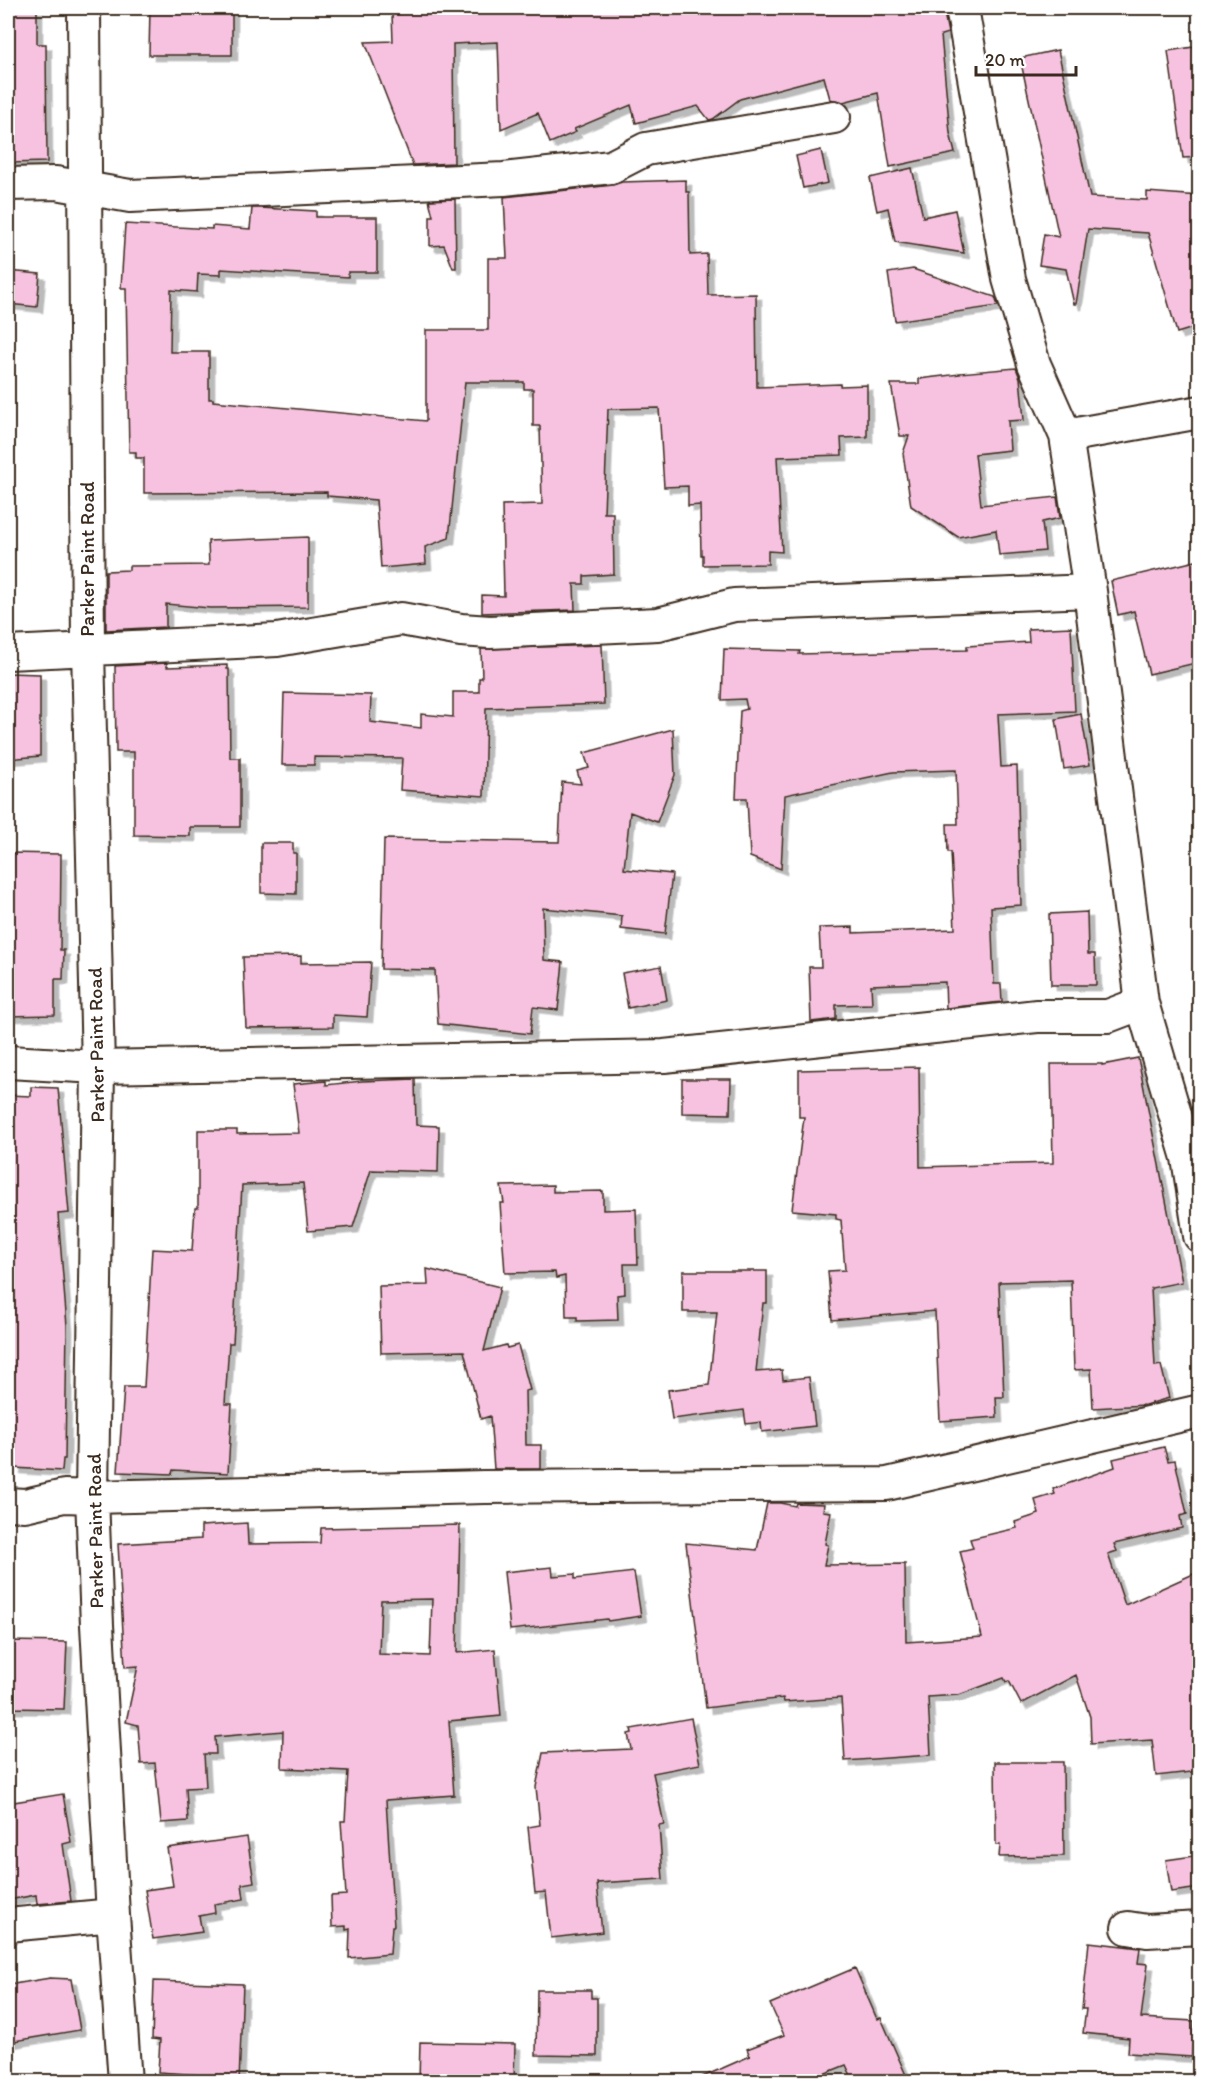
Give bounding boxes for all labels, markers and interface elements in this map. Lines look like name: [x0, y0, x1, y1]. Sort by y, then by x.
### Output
scale bar: [976, 39, 1076, 77]
text: 20 m: [985, 49, 1025, 71]
street label: Parker Paint Road: [75, 481, 99, 637]
street label: Parker Paint Road: [83, 967, 109, 1123]
street label: Parker Paint Road: [82, 1453, 108, 1609]

